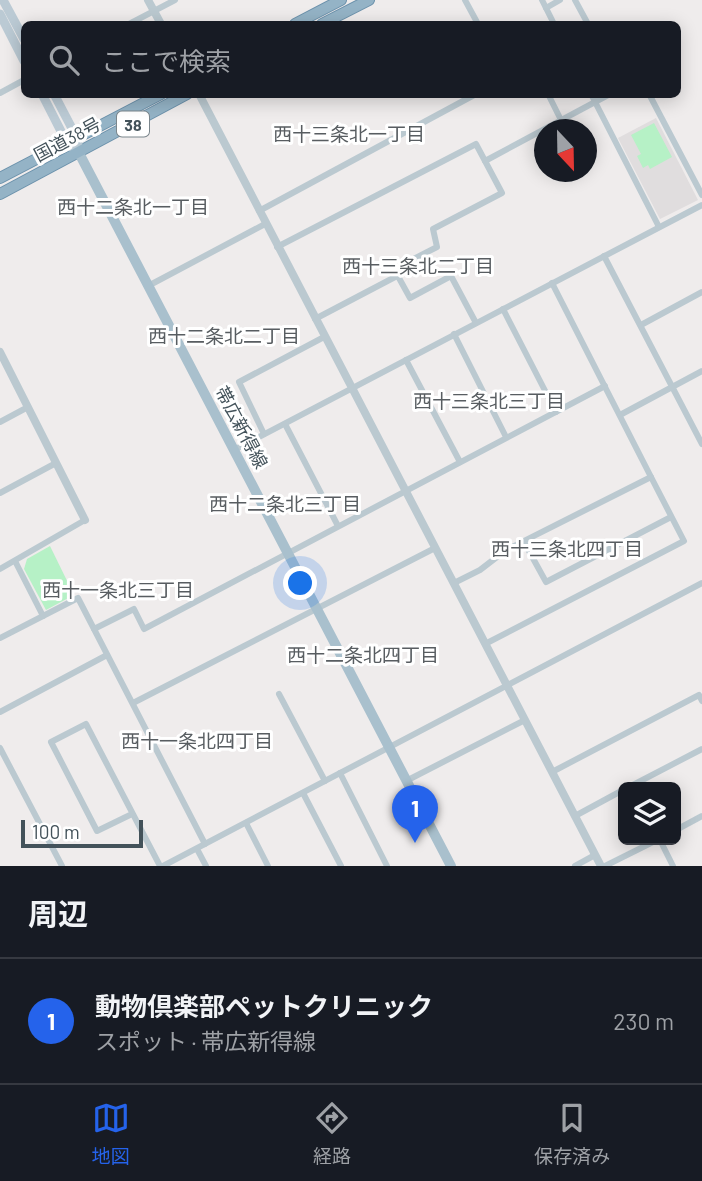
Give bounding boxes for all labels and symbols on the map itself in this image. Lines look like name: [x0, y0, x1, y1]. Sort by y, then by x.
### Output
street label: 国道38号: [30, 112, 104, 166]
road number: 38: [117, 112, 149, 136]
north arrow: [534, 119, 597, 182]
district label: 西十三条北一丁目: [273, 122, 425, 145]
district label: 西十二条北一丁目: [57, 195, 209, 218]
district label: 西十三条北二丁目: [342, 254, 494, 277]
district label: 西十二条北二丁目: [148, 324, 300, 347]
street label: 帯広新得線: [211, 382, 273, 472]
district label: 西十三条北三丁目: [413, 389, 565, 412]
district label: 西十二条北三丁目: [209, 492, 361, 515]
district label: 西十三条北四丁目: [491, 537, 643, 560]
your location: [283, 566, 317, 600]
district label: 西十一条北三丁目: [42, 578, 194, 601]
district label: 西十二条北四丁目: [287, 643, 439, 666]
district label: 西十一条北四丁目: [121, 729, 273, 752]
pin: 1: [392, 785, 438, 843]
scale bar: [21, 817, 144, 849]

